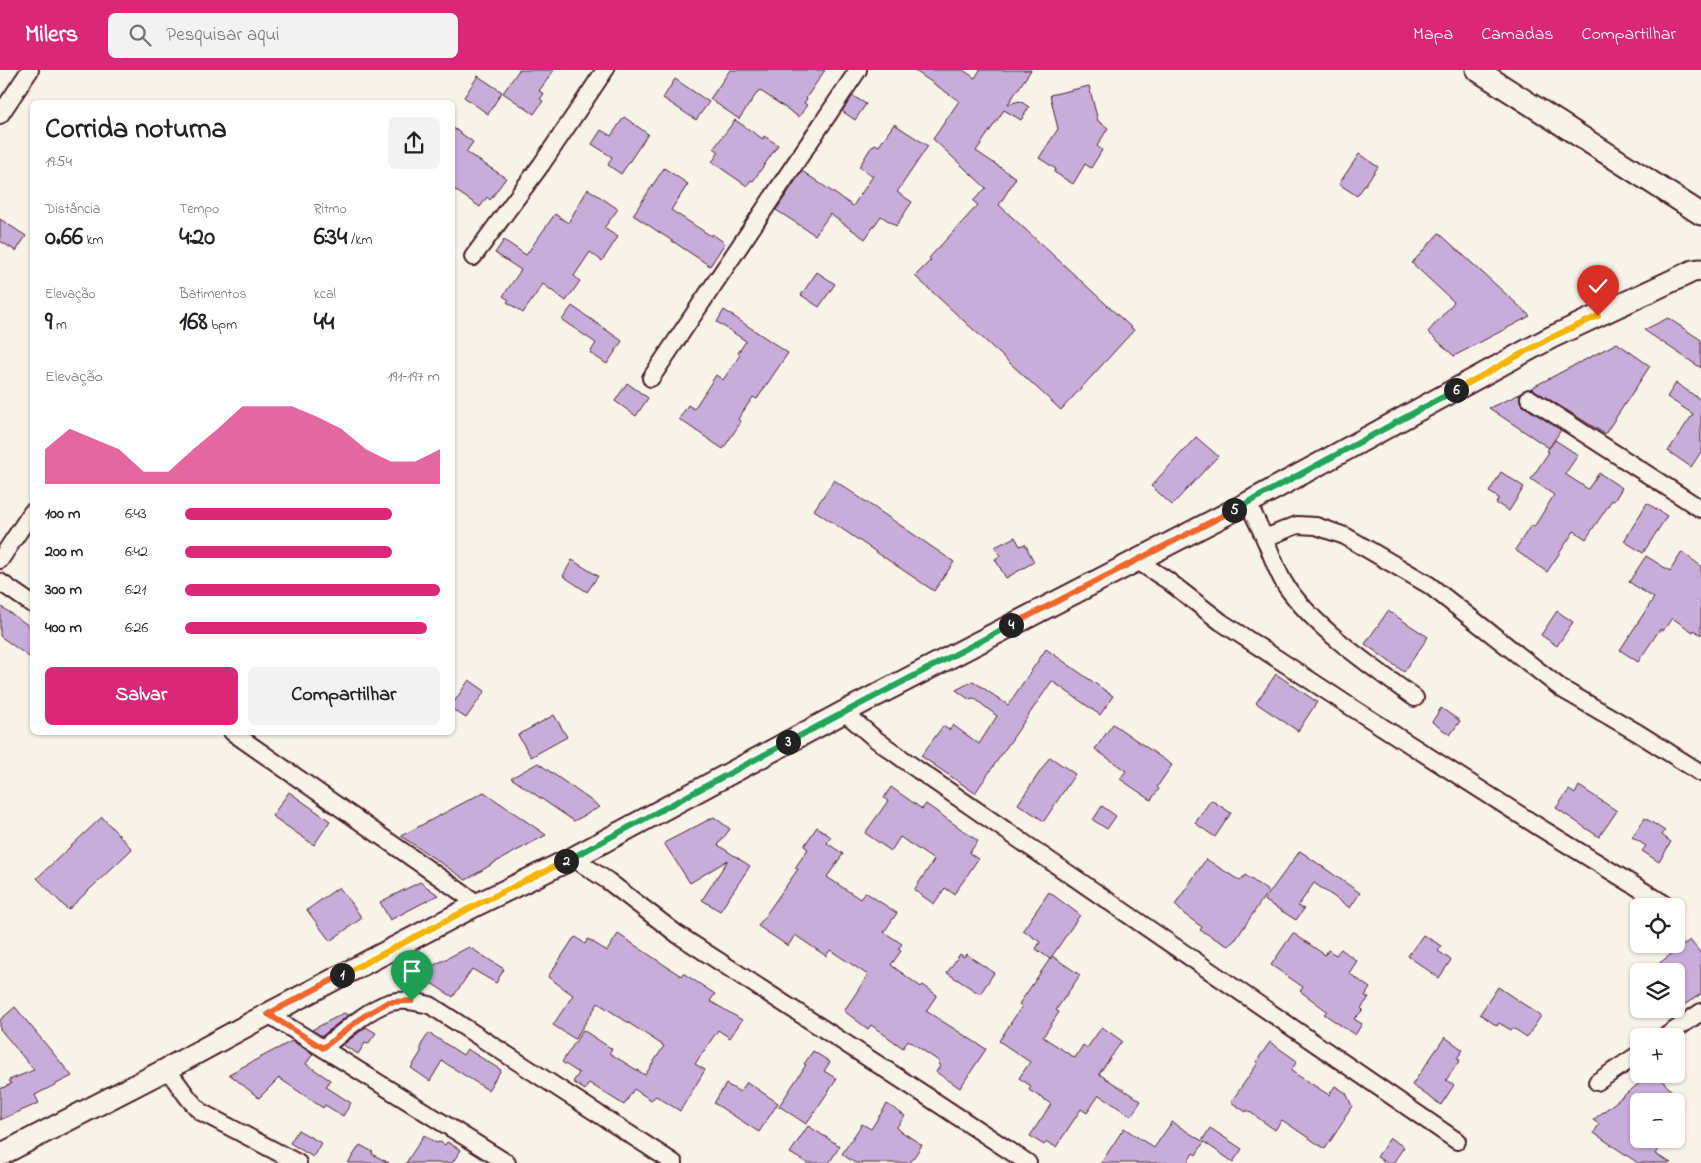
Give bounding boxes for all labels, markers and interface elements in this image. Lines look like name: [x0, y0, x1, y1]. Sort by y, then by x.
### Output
search box: [108, 13, 458, 58]
text: Milers: [25, 18, 78, 53]
icon: search: [126, 21, 154, 49]
text: Pesquisar aqui: [166, 22, 279, 49]
text: Mapa: [1413, 22, 1453, 48]
text: Camadas: [1481, 22, 1554, 48]
text: Compartilhar: [1582, 22, 1676, 48]
text: Corrida noturna: [45, 110, 227, 151]
button: share: [388, 117, 440, 169]
text: 19:54: [45, 150, 72, 174]
text: Distância: [45, 199, 100, 220]
text: Tempo: [179, 199, 219, 220]
text: Ritmo: [314, 199, 347, 220]
text: 0.66: [45, 220, 83, 256]
text: 4:20: [179, 220, 215, 256]
text: 6:34: [314, 220, 347, 256]
text: km: [83, 230, 103, 251]
text: /km: [347, 230, 372, 251]
pin: [1577, 265, 1619, 316]
icon: check: [1584, 272, 1612, 300]
text: Elevação: [45, 284, 96, 305]
text: Batimentos: [179, 284, 247, 305]
text: kcal: [314, 284, 336, 305]
text: 9: [45, 305, 53, 341]
text: 168: [179, 305, 208, 341]
text: 44: [314, 305, 334, 341]
text: m: [53, 315, 67, 336]
text: bpm: [208, 315, 237, 336]
text: Elevação: [45, 365, 103, 389]
text: 191–197 m: [387, 365, 440, 389]
pin: 6: [1444, 378, 1468, 402]
text: 6: [1453, 380, 1460, 401]
pin: 5: [1222, 498, 1246, 522]
text: 5: [1230, 500, 1239, 521]
text: 100 m: [45, 502, 80, 526]
text: 6:43: [125, 502, 147, 526]
text: 200 m: [45, 540, 83, 564]
text: 6:42: [125, 540, 148, 564]
text: 300 m: [45, 578, 82, 602]
text: 6:21: [125, 578, 146, 602]
pin: 4: [998, 612, 1024, 638]
text: 4: [1009, 615, 1014, 636]
text: 400 m: [45, 616, 82, 640]
text: 6:26: [125, 616, 148, 640]
button: Salvar: [45, 667, 238, 725]
button: Compartilhar: [248, 667, 440, 725]
pin: 3: [776, 730, 800, 754]
text: 3: [786, 732, 791, 753]
pin: 2: [554, 848, 578, 874]
text: 2: [563, 851, 570, 872]
map controls: [1630, 898, 1685, 1148]
button: locate: [1630, 898, 1685, 953]
pin: [391, 950, 433, 1001]
icon: arrive: [398, 957, 426, 985]
pin: 1: [330, 962, 354, 988]
button: layers: [1630, 963, 1685, 1018]
text: 1: [340, 965, 345, 986]
button: +: [1630, 1028, 1685, 1083]
button: −: [1630, 1093, 1685, 1148]

